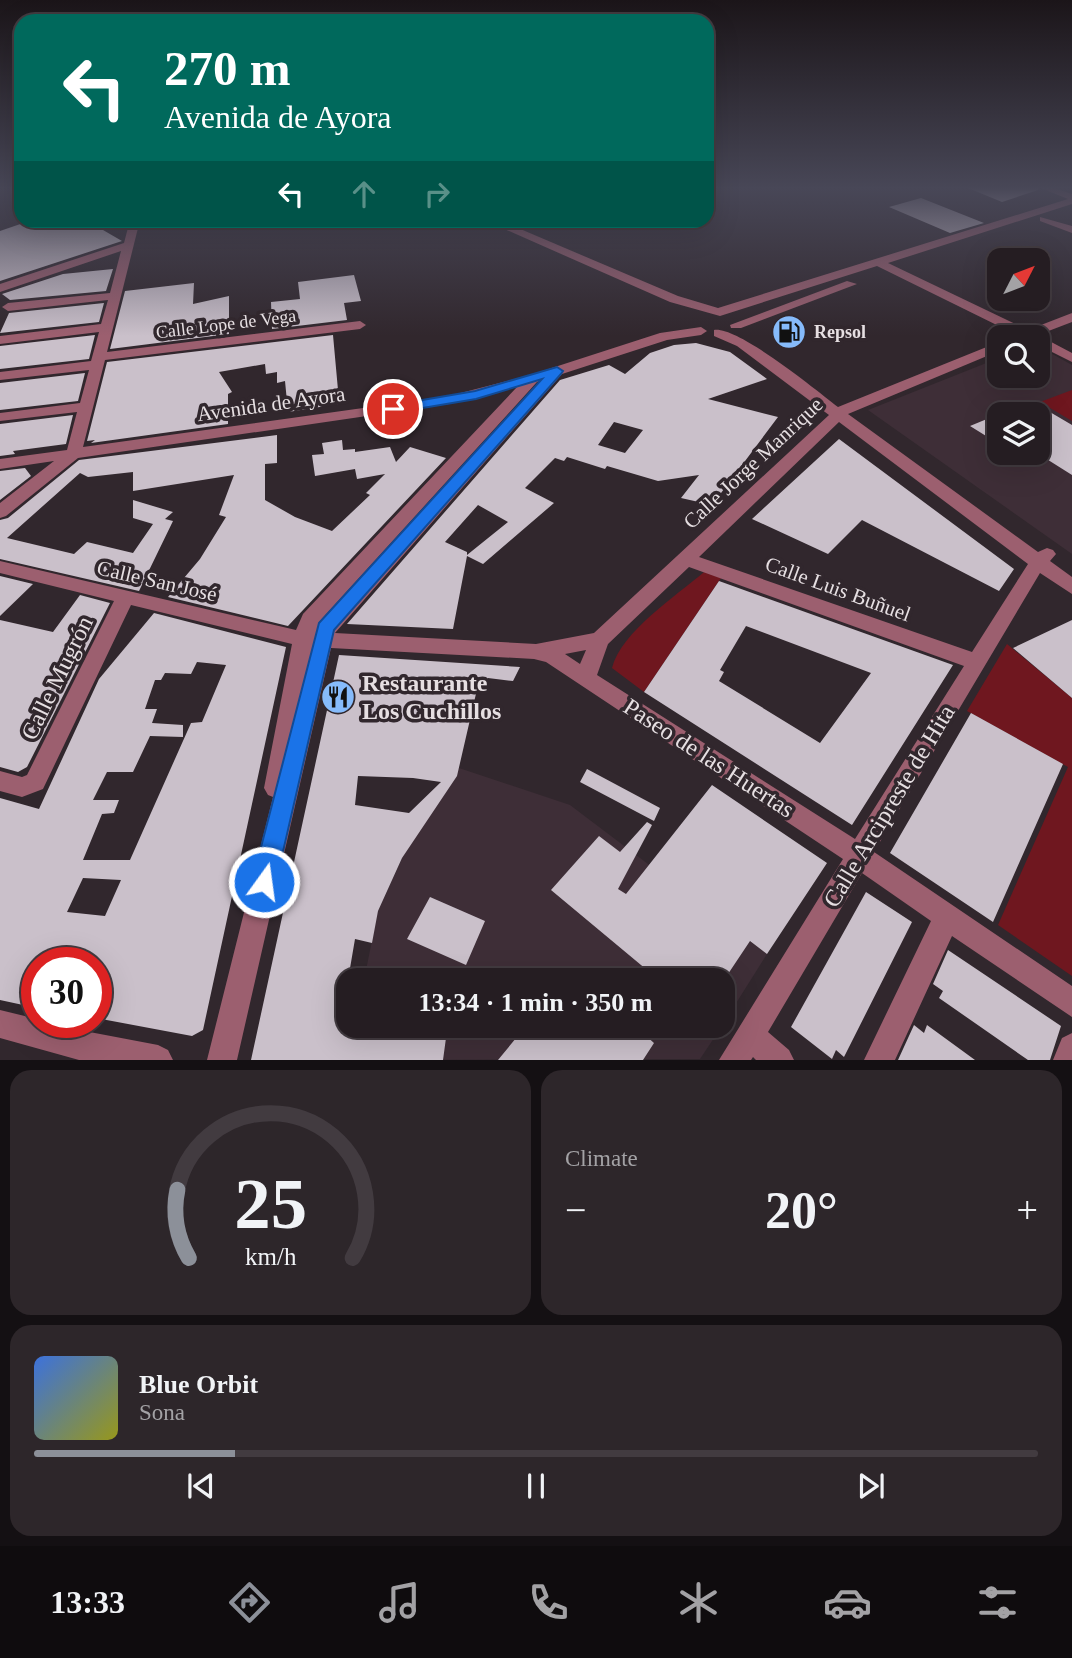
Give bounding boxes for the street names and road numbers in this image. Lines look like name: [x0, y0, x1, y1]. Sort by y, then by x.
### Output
street label: Calle Lope de Vega: [155, 305, 297, 343]
street label: Avenida de Ayora: [195, 382, 347, 426]
street label: Calle Jorge Manrique: [678, 392, 828, 534]
street label: Calle Luis Buñuel: [762, 552, 914, 626]
street label: Calle San José: [95, 556, 219, 606]
street label: Calle Mugrón: [16, 612, 98, 744]
street label: Paseo de las Huertas: [619, 693, 799, 823]
street label: Calle Arcipreste de Hita: [818, 700, 960, 912]

